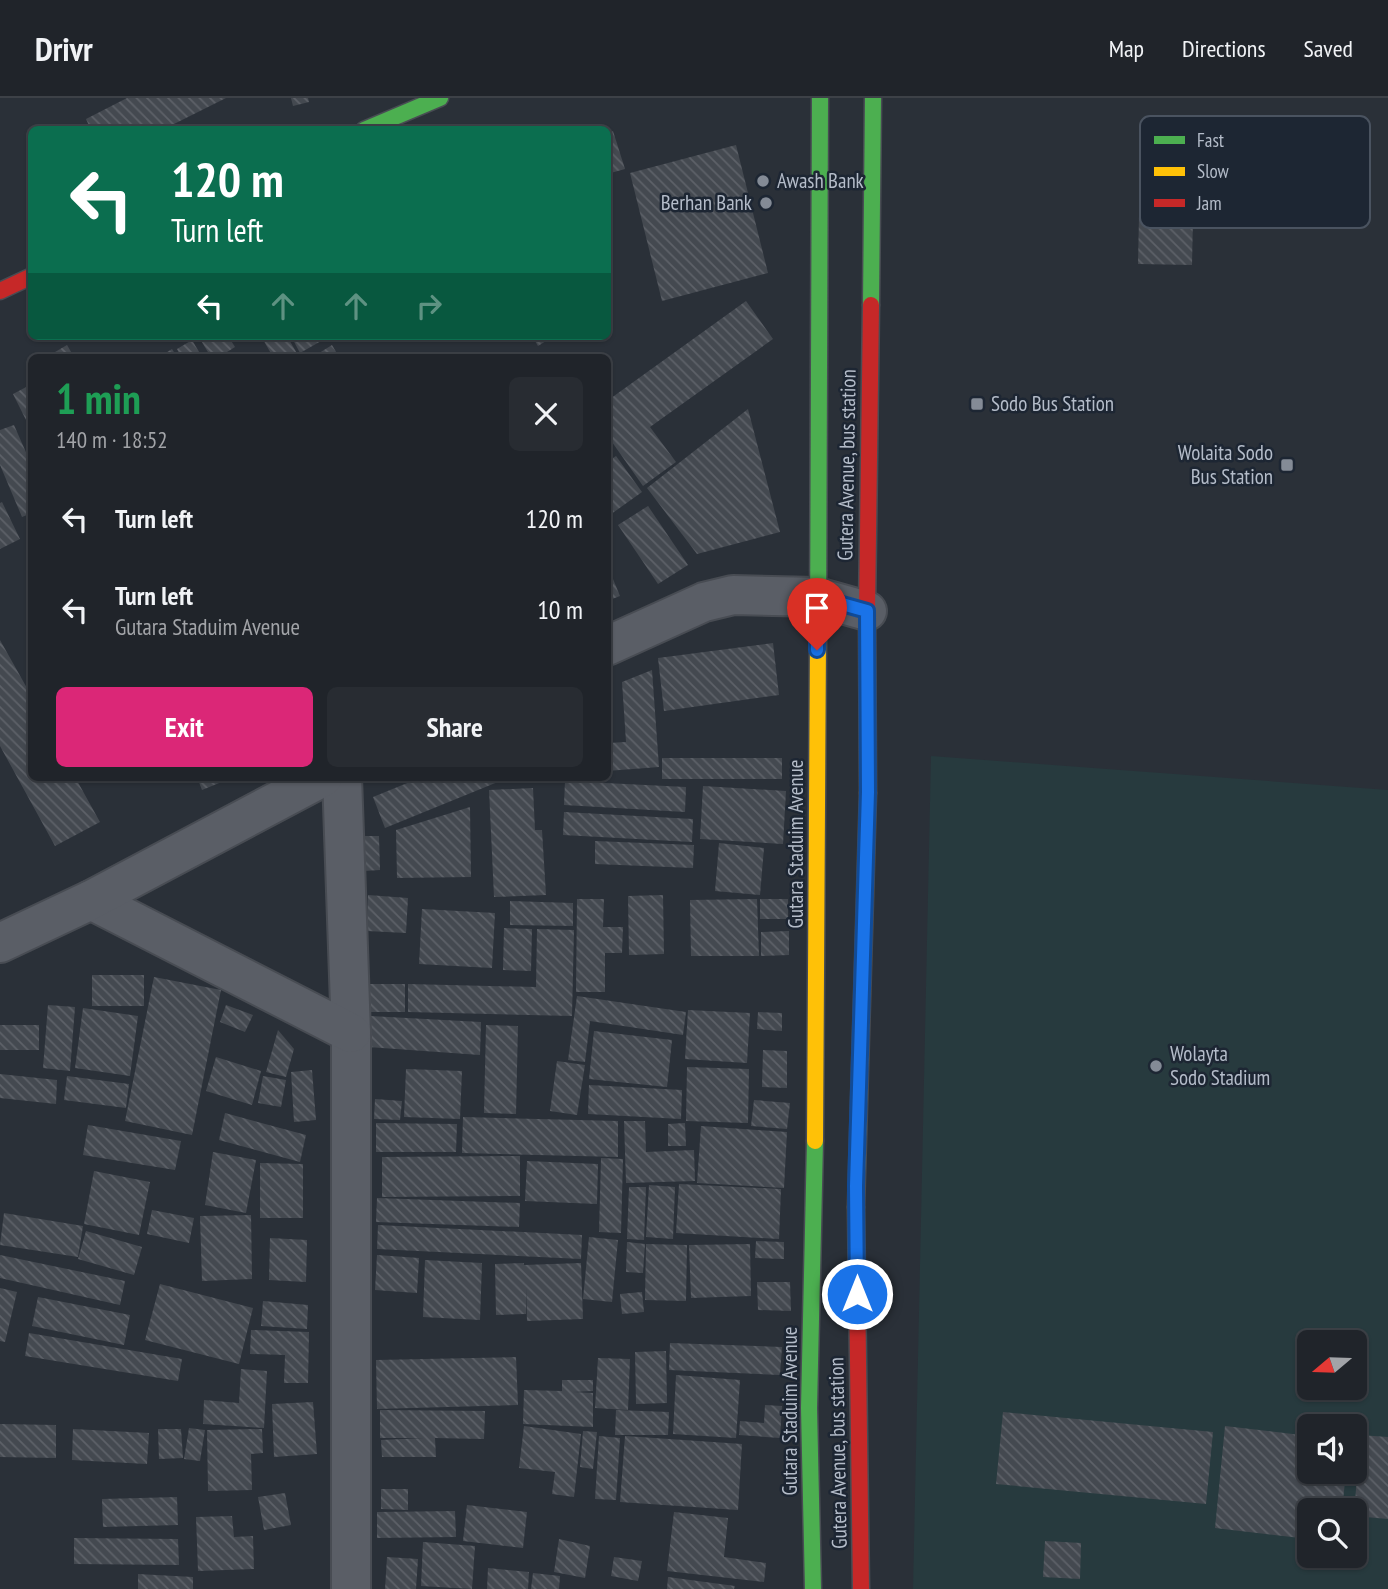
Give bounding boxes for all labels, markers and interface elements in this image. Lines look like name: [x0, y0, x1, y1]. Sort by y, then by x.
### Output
text: Drivr: [35, 27, 93, 70]
text: Map: [1109, 33, 1144, 64]
text: Directions: [1182, 33, 1266, 64]
text: Saved: [1304, 33, 1353, 64]
legend: [1140, 116, 1370, 228]
text: Fast: [1197, 128, 1225, 152]
text: 120 m: [171, 147, 284, 211]
icon: left: [56, 154, 147, 245]
text: Slow: [1197, 159, 1230, 183]
place label: Awash Bank: [777, 167, 864, 194]
marker: Awash Bank: [755, 173, 771, 189]
place label: Berhan Bank: [661, 189, 752, 216]
text: Jam: [1196, 191, 1222, 215]
marker: Berhan Bank: [758, 195, 774, 211]
text: Turn left: [171, 209, 263, 251]
icon: left: [191, 287, 229, 325]
icon: ahead: [264, 287, 302, 325]
icon: ahead: [337, 287, 375, 325]
icon: right: [410, 287, 448, 325]
street label: Gutera Avenue, bus station: [831, 369, 862, 561]
text: 1 min: [56, 371, 141, 426]
button: close: [509, 377, 583, 451]
place label: Sodo Bus Station: [991, 390, 1114, 417]
marker: Sodo Bus Station: [969, 396, 985, 412]
text: 140 m · 18:52: [56, 425, 168, 454]
place label: Wolaita Sodo Bus Station: [1178, 439, 1273, 490]
marker: Wolaita Sodo Bus Station: [1279, 457, 1295, 473]
icon: left: [56, 500, 94, 538]
text: Turn left: [115, 502, 193, 535]
text: 120 m: [525, 502, 583, 535]
pin: [787, 578, 847, 650]
text: Turn left: [115, 579, 193, 612]
icon: arrive: [798, 589, 836, 627]
icon: left: [56, 591, 94, 629]
text: 10 m: [537, 593, 583, 626]
text: Gutara Staduim Avenue: [115, 612, 300, 641]
button: Exit: [56, 687, 313, 767]
button: Share: [327, 687, 583, 767]
street label: Gutara Staduim Avenue: [782, 760, 809, 928]
place label: Wolayta Sodo Stadium: [1170, 1040, 1270, 1091]
marker: Wolayta Sodo Stadium: [1148, 1058, 1164, 1074]
position arrow: [820, 1257, 894, 1331]
street label: Gutara Staduim Avenue: [776, 1327, 803, 1495]
north arrow: [1297, 1330, 1367, 1400]
map controls: [1297, 1330, 1367, 1568]
street label: Gutera Avenue, bus station: [822, 1357, 853, 1549]
button: sound: [1297, 1414, 1367, 1484]
button: search: [1297, 1498, 1367, 1568]

